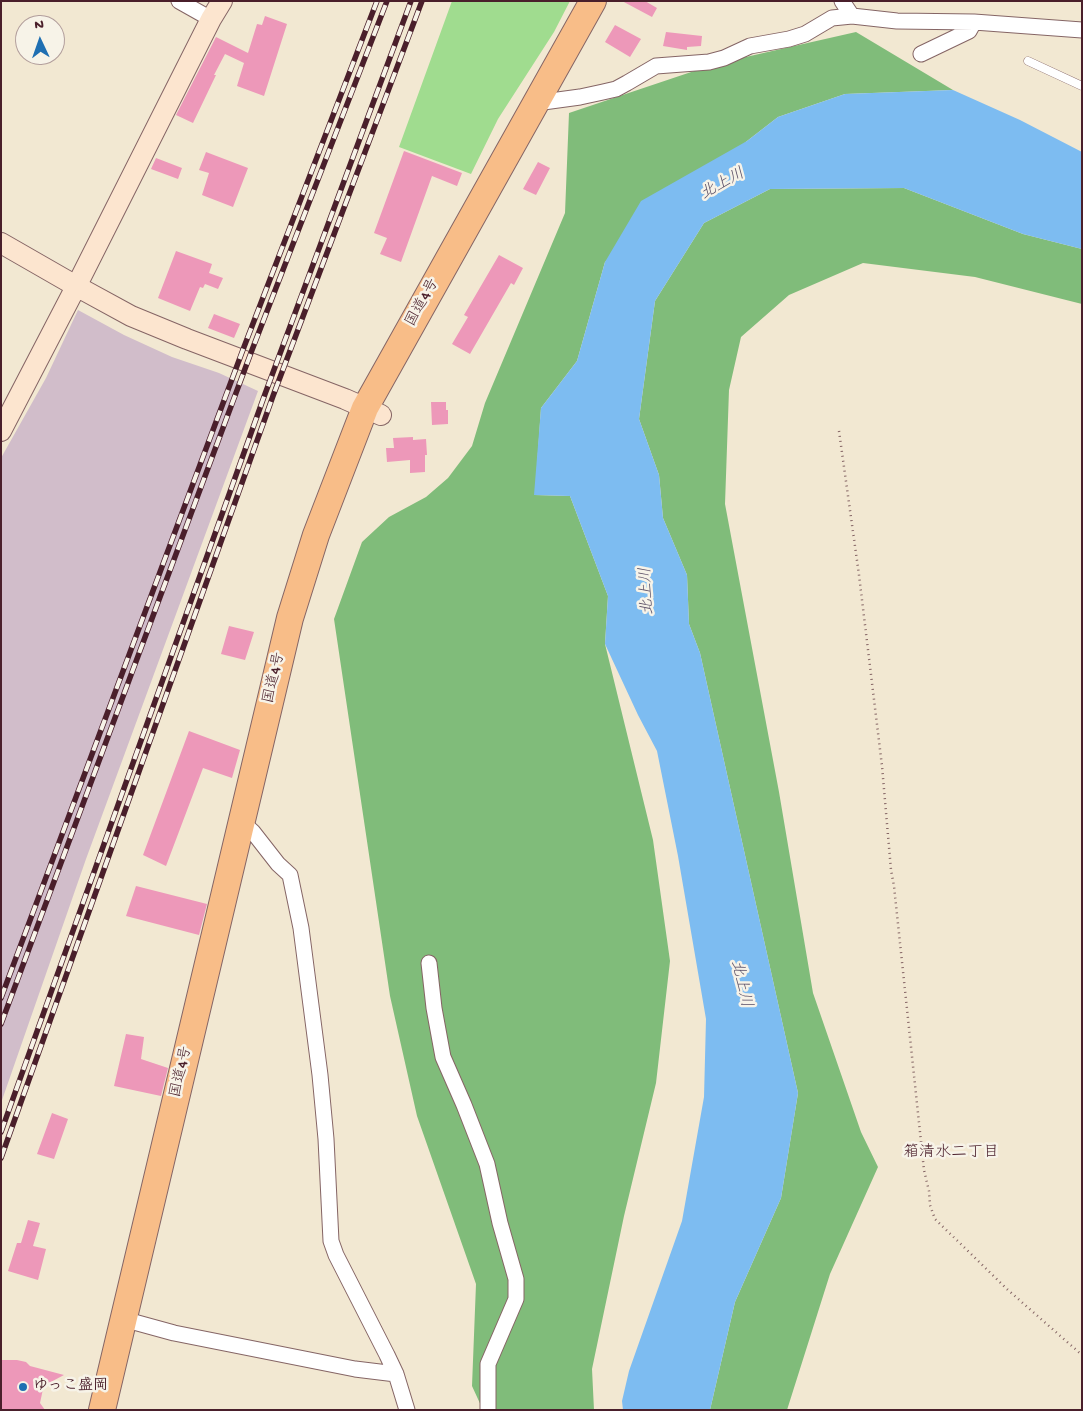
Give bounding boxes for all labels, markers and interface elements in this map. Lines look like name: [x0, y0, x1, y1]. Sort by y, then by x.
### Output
north arrow: [15, 15, 65, 65]
text: N: [34, 17, 44, 34]
water label: 北上川: [697, 165, 749, 205]
street label: 国道4号: [402, 276, 444, 330]
water label: 北上川: [637, 567, 659, 615]
street label: 国道4号: [260, 651, 290, 705]
water label: 北上川: [725, 958, 755, 1010]
street label: 国道4号: [167, 1045, 197, 1099]
district label: 箱清水二丁目: [903, 1144, 999, 1164]
place label: ゆっこ盛岡: [33, 1378, 108, 1396]
marker: ゆっこ盛岡: [17, 1381, 29, 1393]

